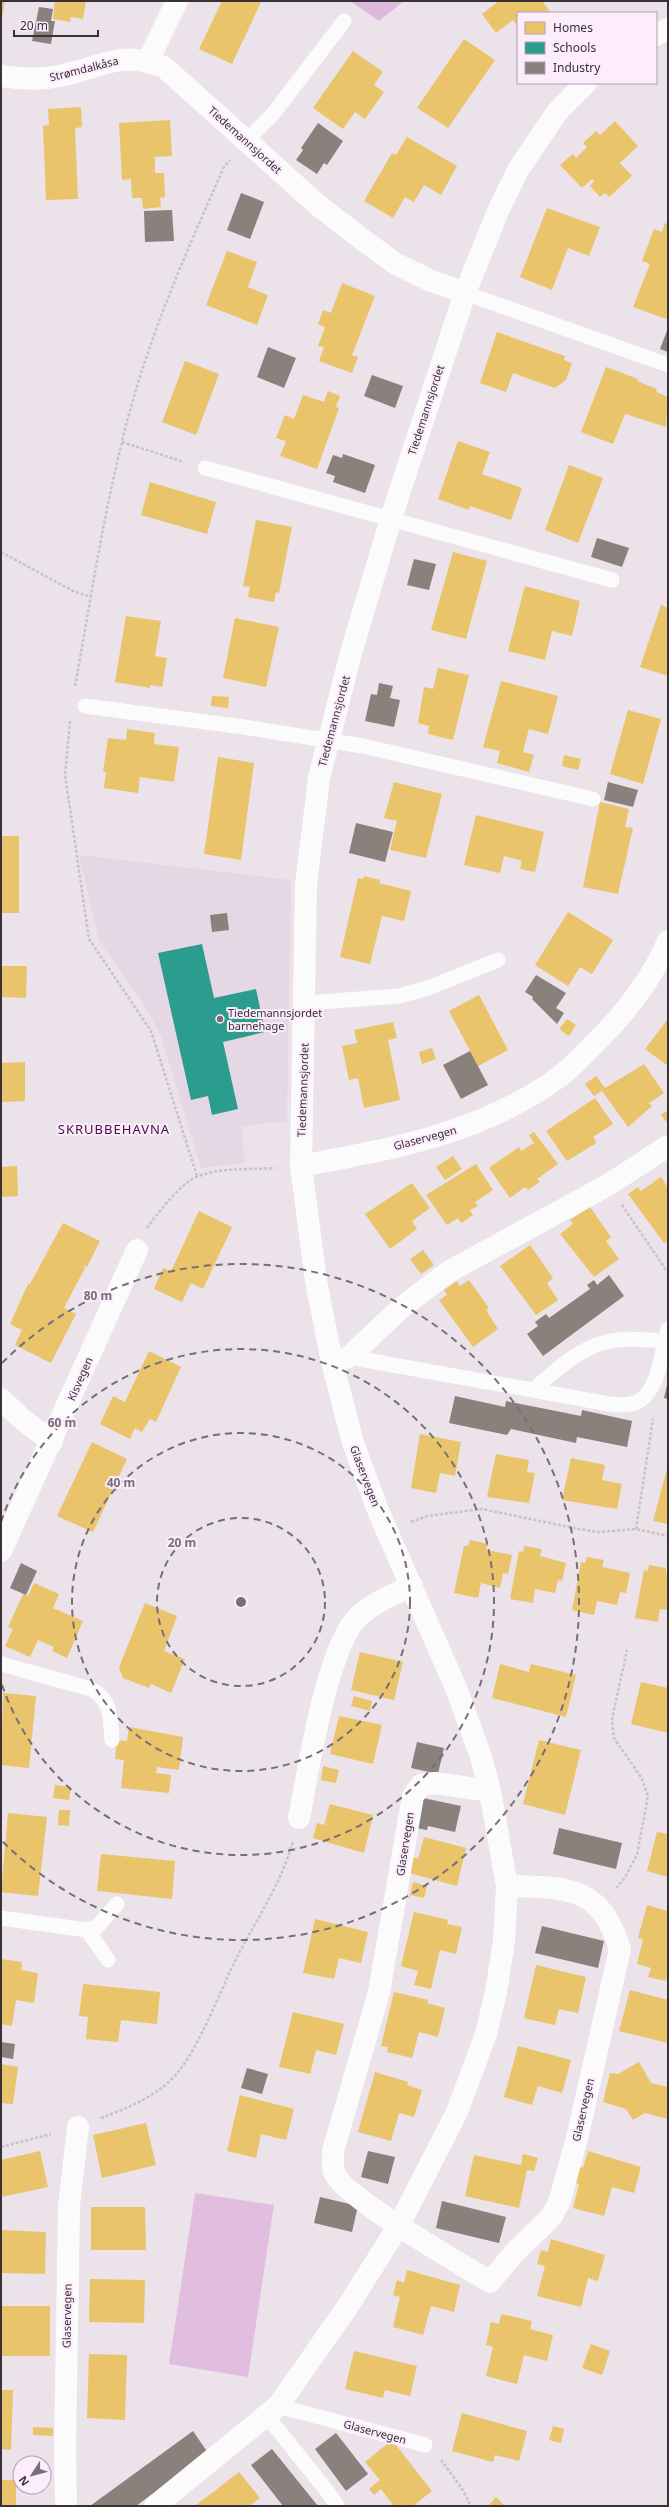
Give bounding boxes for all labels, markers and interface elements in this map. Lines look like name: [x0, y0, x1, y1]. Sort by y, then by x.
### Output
scale bar: [14, 12, 98, 38]
legend: [517, 12, 657, 84]
text: 20 m: [20, 17, 48, 34]
text: Homes: [553, 19, 593, 36]
text: Schools: [553, 39, 596, 56]
street label: Strømdalkåsa: [48, 53, 120, 84]
text: Industry: [553, 59, 601, 76]
street label: Tiedemannsjordet: [205, 103, 285, 177]
street label: Tiedemannsjordet: [404, 363, 447, 457]
street label: Tiedemannsjordet: [314, 673, 353, 768]
place label: Tiedemannsjordet barnehage: [228, 1005, 322, 1033]
marker: Tiedemannsjordet barnehage: [215, 1014, 225, 1024]
street label: Tiedemannsjordet: [293, 1043, 312, 1137]
district label: SKRUBBEHAVNA: [58, 1120, 170, 1138]
street label: Glaservegen: [392, 1122, 458, 1153]
text: 80 m: [84, 1287, 112, 1304]
street label: Kisvegen: [63, 1355, 96, 1403]
text: 60 m: [48, 1414, 76, 1431]
street label: Glaservegen: [347, 1443, 384, 1509]
text: 40 m: [107, 1474, 135, 1491]
text: 20 m: [168, 1534, 196, 1551]
centre of rings: [234, 1595, 248, 1609]
street label: Glaservegen: [392, 1811, 417, 1877]
street label: Glaservegen: [568, 2077, 597, 2143]
street label: Glaservegen: [58, 2284, 75, 2348]
street label: Glaservegen: [342, 2416, 408, 2447]
north arrow: [12, 2455, 52, 2495]
text: N: [15, 2473, 32, 2489]

